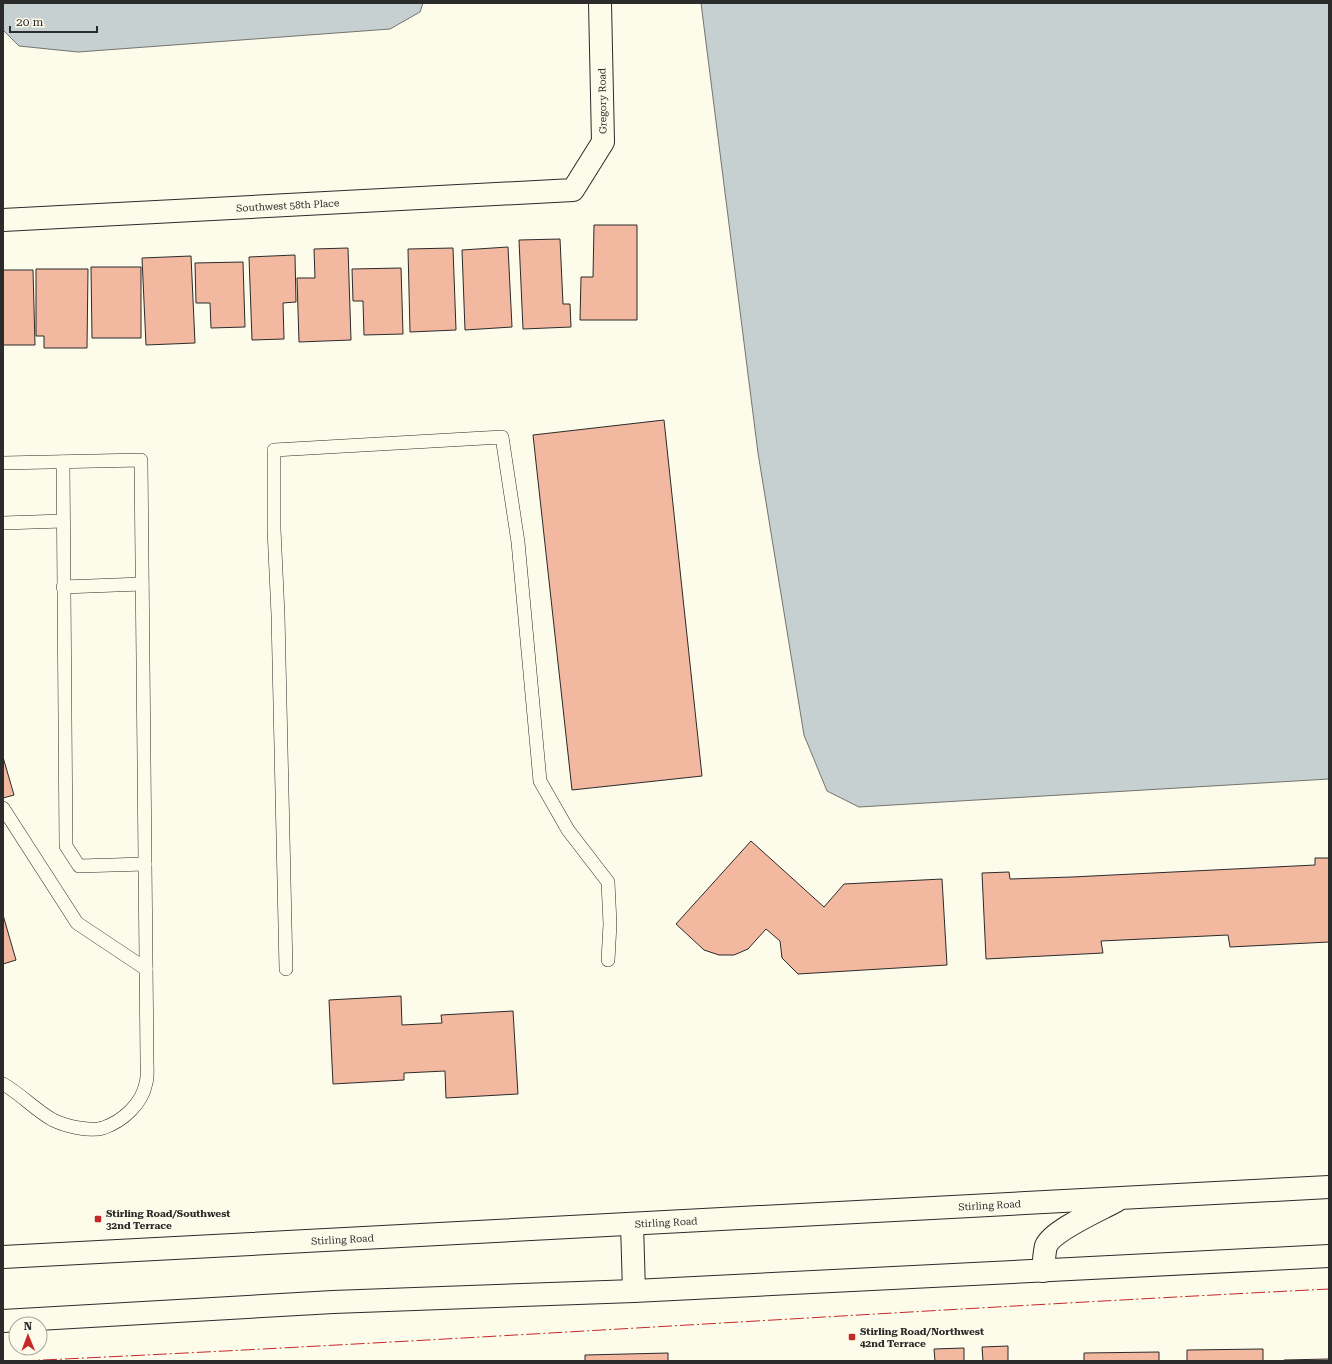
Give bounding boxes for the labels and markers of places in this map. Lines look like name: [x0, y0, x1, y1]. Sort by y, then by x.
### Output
place label: Stirling Road/Southwest 32nd Terrace: [106, 1208, 230, 1231]
marker: Stirling Road/Southwest 32nd Terrace: [93, 1214, 103, 1224]
place label: Stirling Road/Northwest 42nd Terrace: [860, 1326, 984, 1349]
marker: Stirling Road/Northwest 42nd Terrace: [847, 1332, 857, 1342]

